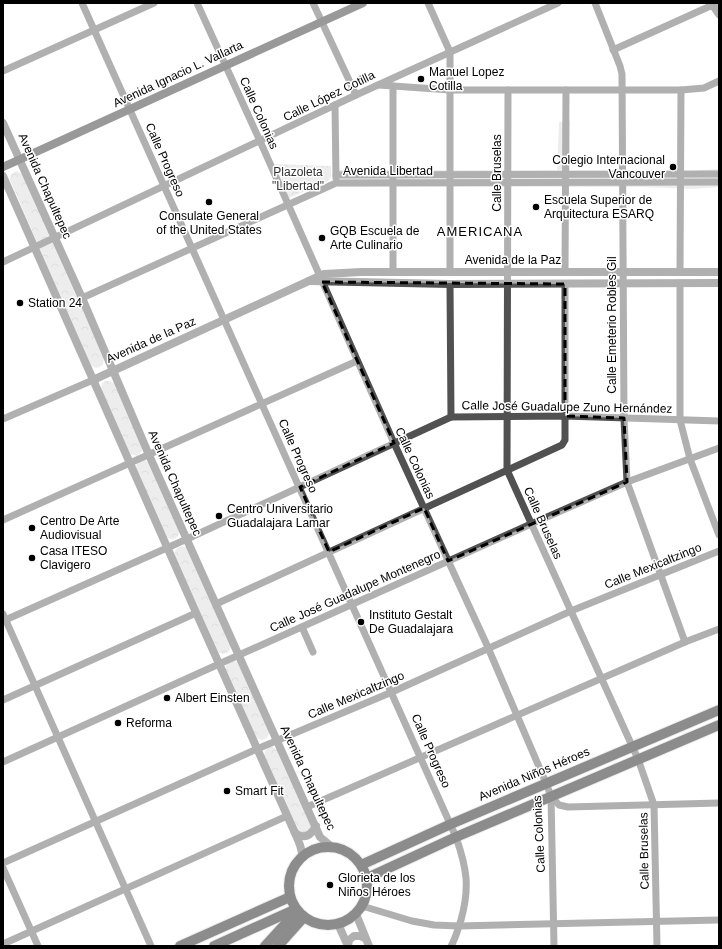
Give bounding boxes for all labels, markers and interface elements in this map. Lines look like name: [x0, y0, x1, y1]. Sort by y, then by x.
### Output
street label: Avenida Ignacio L. Vallarta: [111, 38, 245, 110]
place label: Manuel Lopez Cotilla: [429, 65, 504, 93]
street label: Calle López Cotilla: [281, 68, 377, 124]
marker: Manuel Lopez Cotilla: [416, 74, 426, 84]
street label: Calle Colonias: [237, 75, 281, 151]
street label: Calle Progreso: [142, 121, 188, 199]
street label: Avenida Chapultepec: [15, 131, 75, 241]
street label: Calle Bruselas: [490, 134, 504, 212]
place label: Colegio Internacional Vancouver: [552, 153, 665, 181]
marker: Colegio Internacional Vancouver: [668, 162, 678, 172]
street label: Avenida Libertad: [343, 164, 433, 178]
park label: Plazoleta "Libertad": [272, 165, 324, 193]
place label: Escuela Superior de Arquitectura ESARQ: [544, 193, 654, 221]
marker: Consulate General of the United States: [204, 197, 214, 207]
marker: Escuela Superior de Arquitectura ESARQ: [531, 202, 541, 212]
place label: Consulate General of the United States: [156, 209, 262, 237]
place label: GQB Escuela de Arte Culinario: [330, 224, 420, 252]
district label: AMERICANA: [437, 224, 523, 239]
marker: GQB Escuela de Arte Culinario: [317, 233, 327, 243]
street label: Avenida de la Paz: [465, 253, 561, 267]
street label: Calle Emeterio Robles Gil: [605, 256, 619, 394]
place label: Station 24: [28, 296, 82, 310]
marker: Station 24: [15, 298, 25, 308]
street label: Avenida de la Paz: [104, 314, 198, 366]
street label: Calle José Guadalupe Zuno Hernández: [461, 398, 673, 416]
street label: Calle Progreso: [275, 417, 321, 495]
street label: Calle Colonias: [392, 425, 438, 501]
street label: Avenida Chapultepec: [145, 428, 205, 538]
street label: Calle Bruselas: [521, 485, 565, 561]
place label: Centro Universitario Guadalajara Lamar: [227, 502, 333, 530]
marker: Centro Universitario Guadalajara Lamar: [214, 511, 224, 521]
place label: Centro De Arte Audiovisual: [40, 514, 120, 542]
marker: Centro De Arte Audiovisual: [27, 523, 37, 533]
street label: Calle Mexicaltzingo: [602, 540, 704, 592]
place label: Casa ITESO Clavigero: [40, 544, 107, 572]
street label: Calle José Guadalupe Montenegro: [267, 547, 443, 635]
marker: Casa ITESO Clavigero: [27, 553, 37, 563]
place label: Instituto Gestalt De Guadalajara: [369, 608, 453, 636]
marker: Instituto Gestalt De Guadalajara: [356, 617, 366, 627]
street label: Calle Mexicaltzingo: [306, 668, 407, 722]
place label: Albert Einsten: [175, 691, 250, 705]
marker: Albert Einsten: [162, 693, 172, 703]
street label: Calle Progreso: [408, 712, 454, 790]
place label: Reforma: [126, 716, 172, 730]
marker: Reforma: [113, 718, 123, 728]
street label: Avenida Chapultepec: [278, 723, 338, 833]
street label: Avenida Niños Héroes: [476, 744, 592, 804]
place label: Smart Fit: [235, 784, 284, 798]
marker: Smart Fit: [222, 786, 232, 796]
street label: Calle Colonias: [530, 795, 548, 873]
street label: Calle Bruselas: [636, 812, 652, 890]
place label: Glorieta de los Niños Héroes: [338, 871, 415, 899]
marker: Glorieta de los Niños Héroes: [325, 880, 335, 890]

